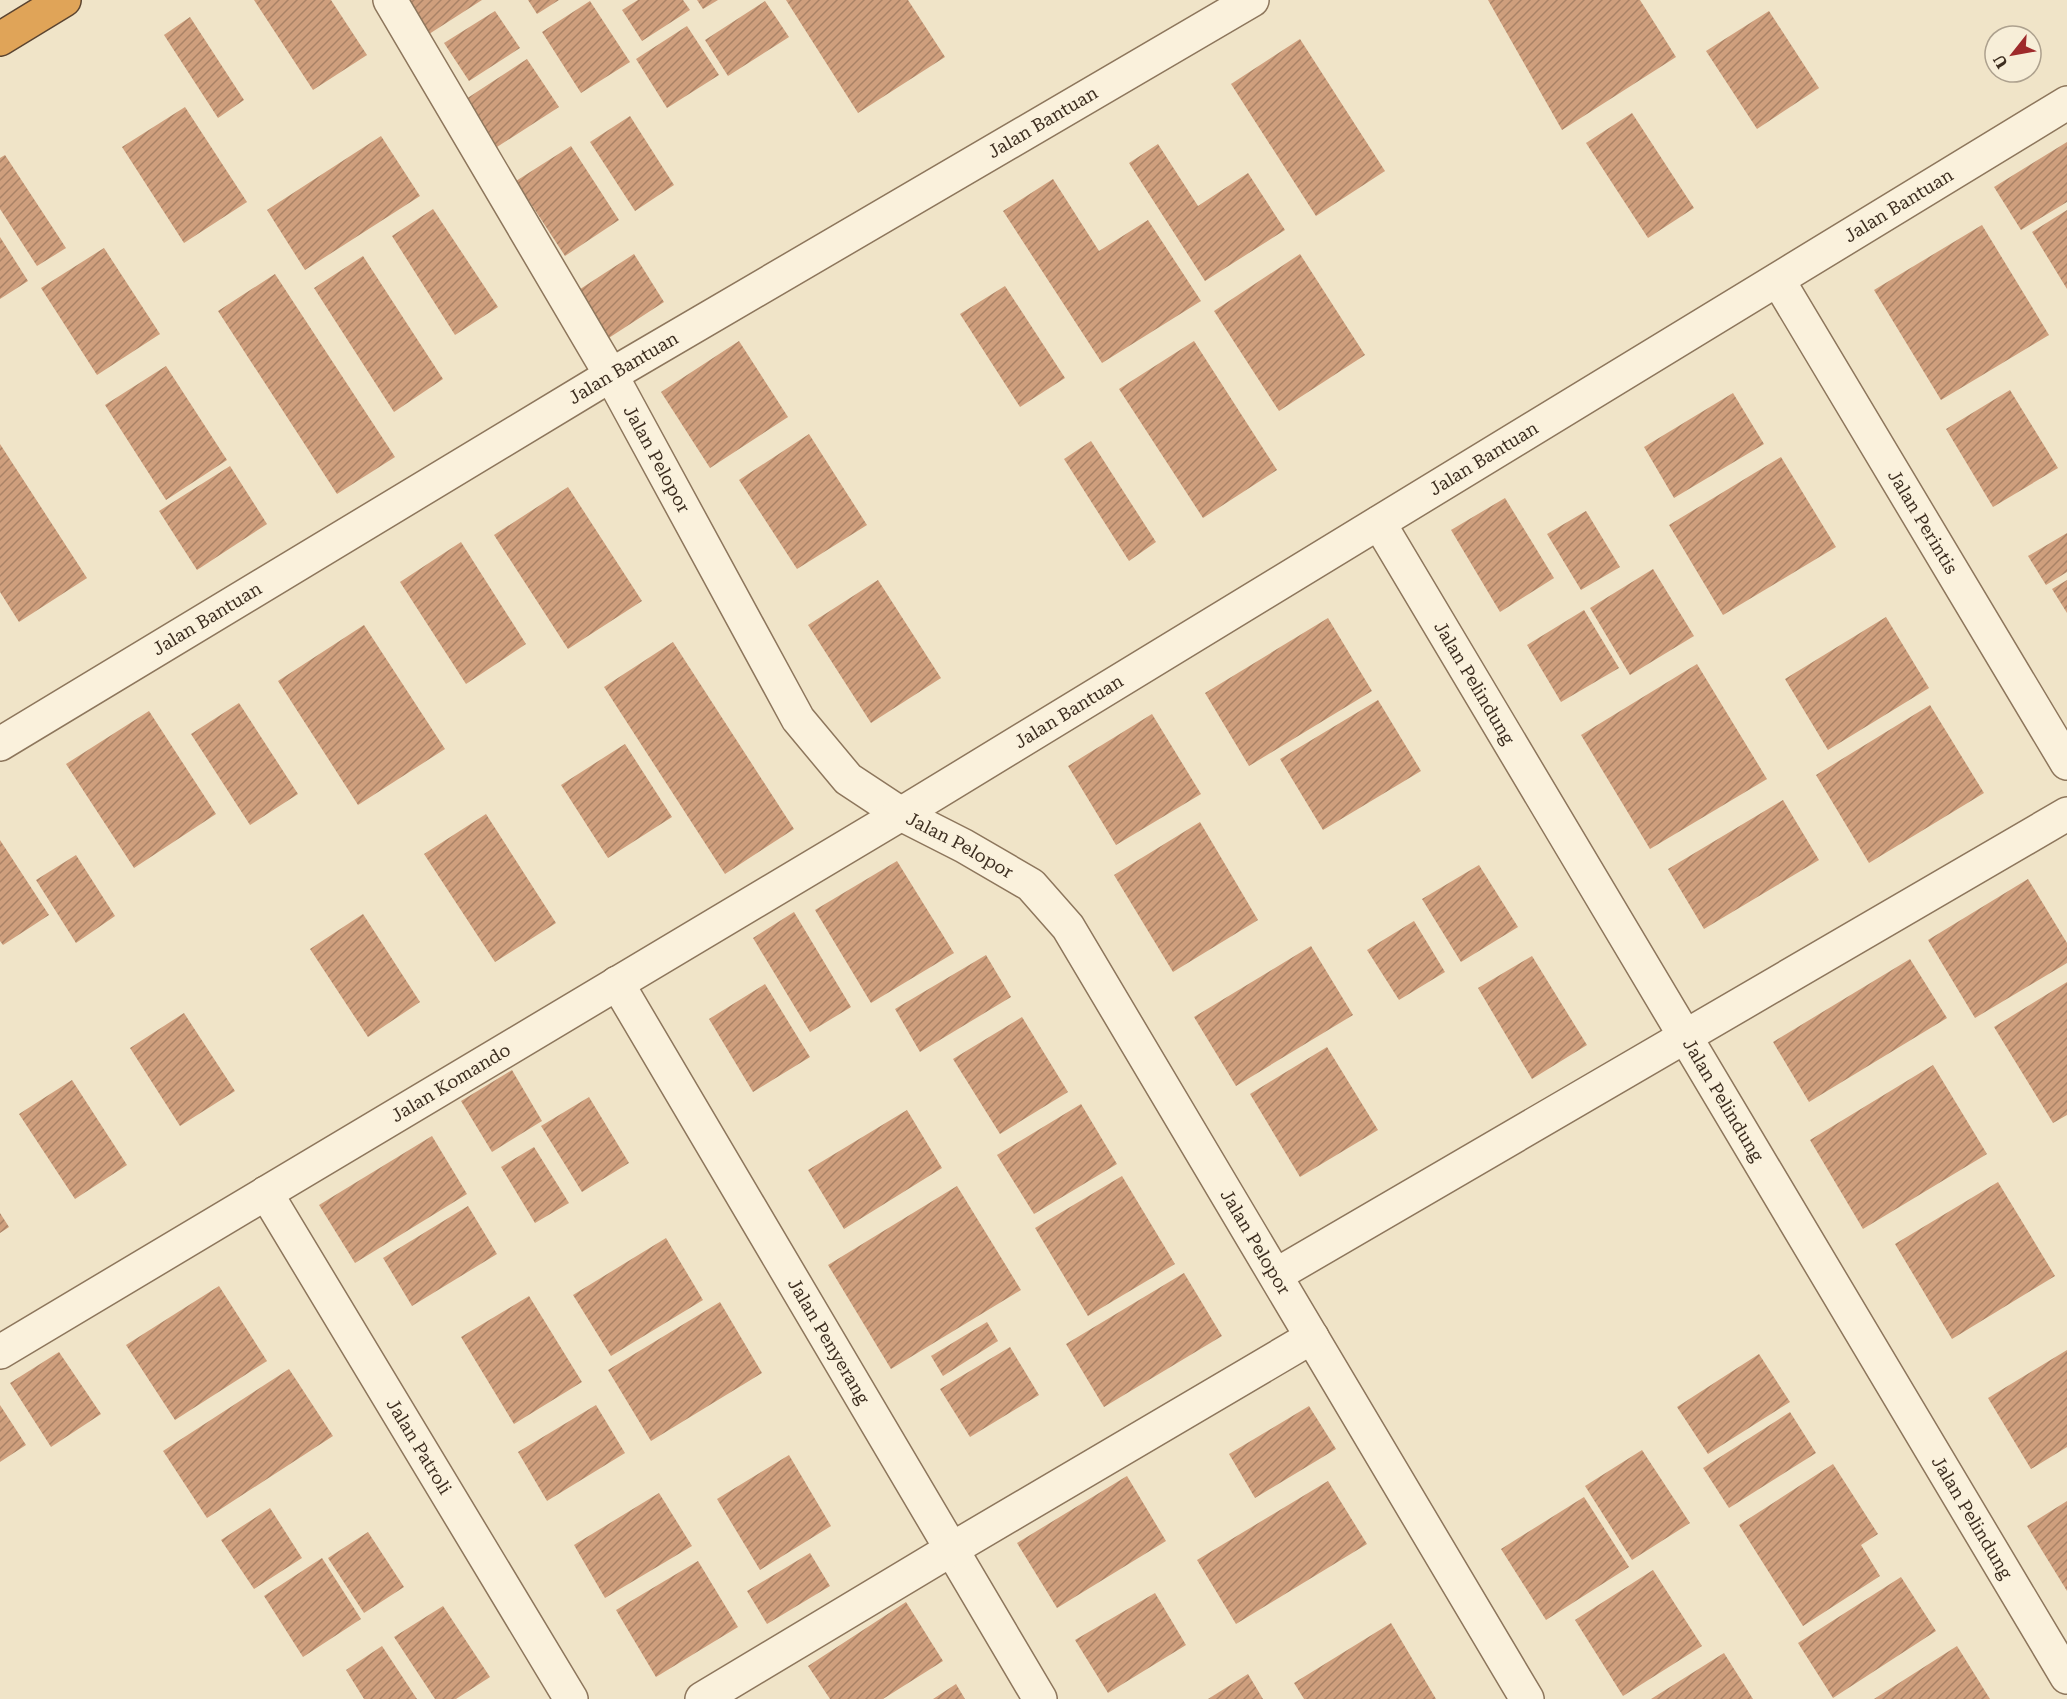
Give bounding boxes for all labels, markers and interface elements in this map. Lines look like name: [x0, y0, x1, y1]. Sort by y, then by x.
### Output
north arrow: [1983, 24, 2043, 84]
text: U: [1989, 51, 2012, 72]
street label: Jalan Bantuan: [984, 81, 1102, 162]
street label: Jalan Bantuan: [1840, 164, 1957, 246]
street label: Jalan Bantuan: [565, 327, 682, 408]
street label: Jalan Pelopor: [620, 402, 695, 516]
street label: Jalan Bantuan: [1425, 417, 1542, 499]
street label: Jalan Perintis: [1884, 466, 1963, 578]
street label: Jalan Bantuan: [149, 577, 266, 659]
street label: Jalan Pelindung: [1430, 617, 1520, 748]
street label: Jalan Bantuan: [1010, 670, 1127, 752]
street label: Jalan Pelopor: [903, 807, 1017, 882]
street label: Jalan Pelindung: [1679, 1035, 1769, 1166]
street label: Jalan Komando: [387, 1039, 514, 1126]
street label: Jalan Pelopor: [1216, 1185, 1295, 1298]
street label: Jalan Penyerang: [784, 1274, 875, 1408]
street label: Jalan Patroli: [382, 1395, 456, 1498]
street label: Jalan Pelindung: [1928, 1452, 2018, 1583]

